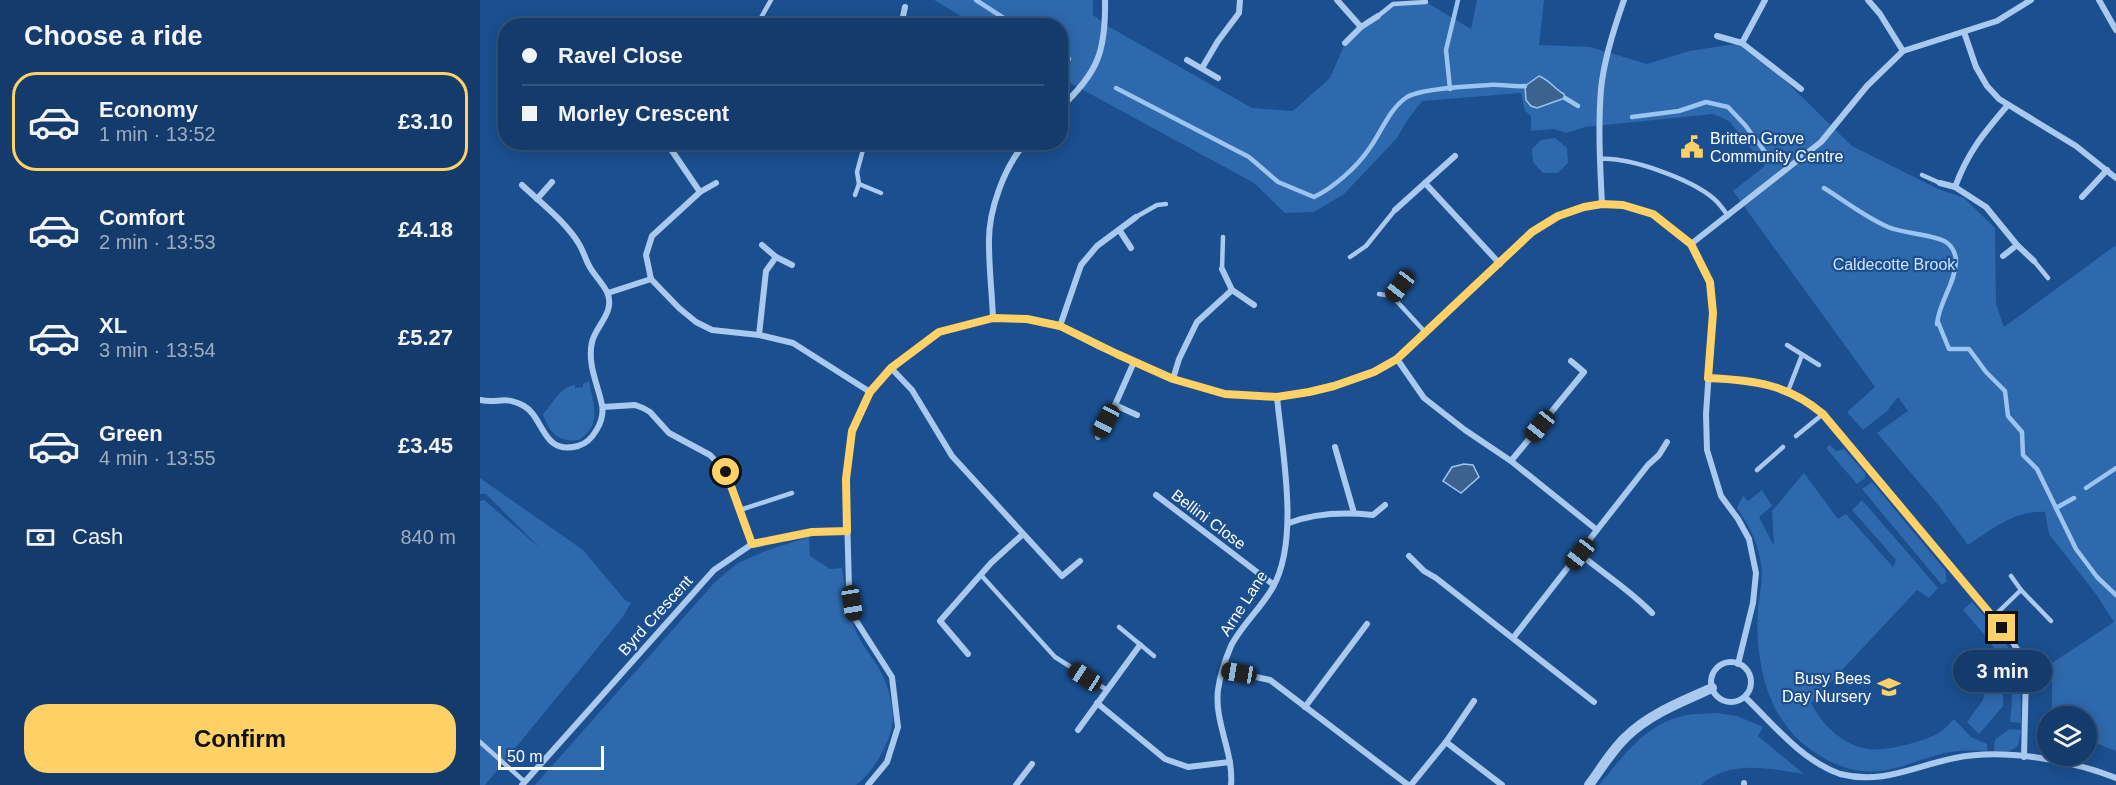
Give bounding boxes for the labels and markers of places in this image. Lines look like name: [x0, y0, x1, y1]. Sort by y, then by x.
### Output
place label: Britten Grove Community Centre: [1710, 130, 1843, 165]
public building icon: Britten Grove Community Centre: [1679, 134, 1705, 160]
place label: Busy Bees Day Nursery: [1782, 670, 1871, 705]
school or university icon: Busy Bees Day Nursery: [1876, 674, 1902, 700]

